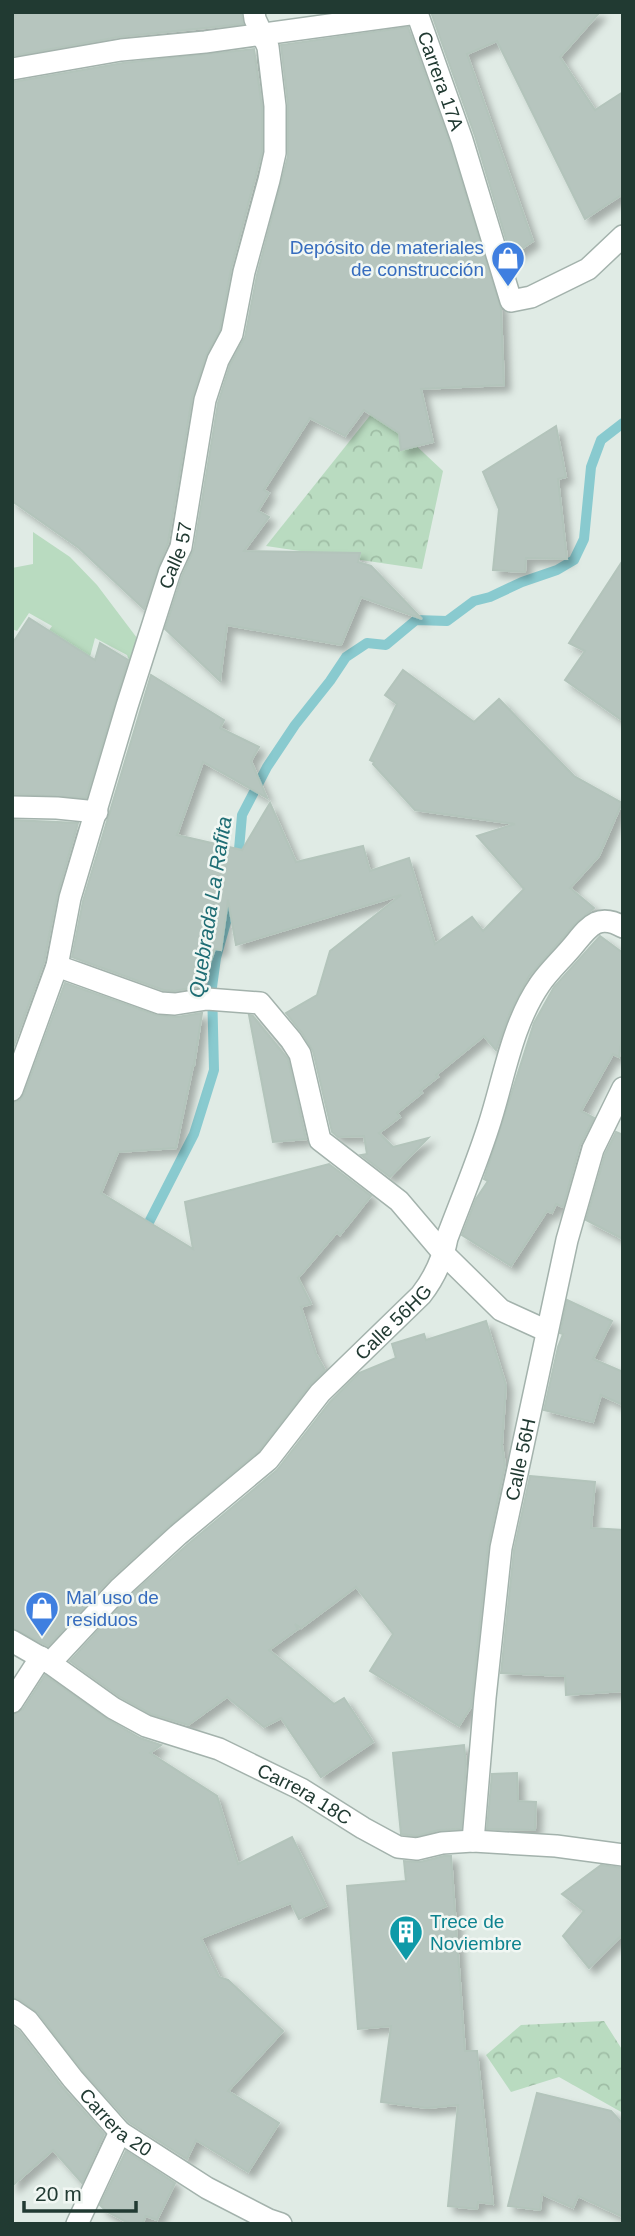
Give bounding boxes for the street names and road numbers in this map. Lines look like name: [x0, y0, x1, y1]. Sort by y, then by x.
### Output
street label: Carrera 17A: [414, 29, 468, 133]
street label: Calle 57: [155, 520, 195, 591]
street label: Calle 56HG: [351, 1280, 436, 1364]
street label: Calle 56H: [501, 1416, 539, 1502]
street label: Carrera 18C: [254, 1759, 355, 1829]
street label: Carrera 20: [76, 2084, 156, 2160]

